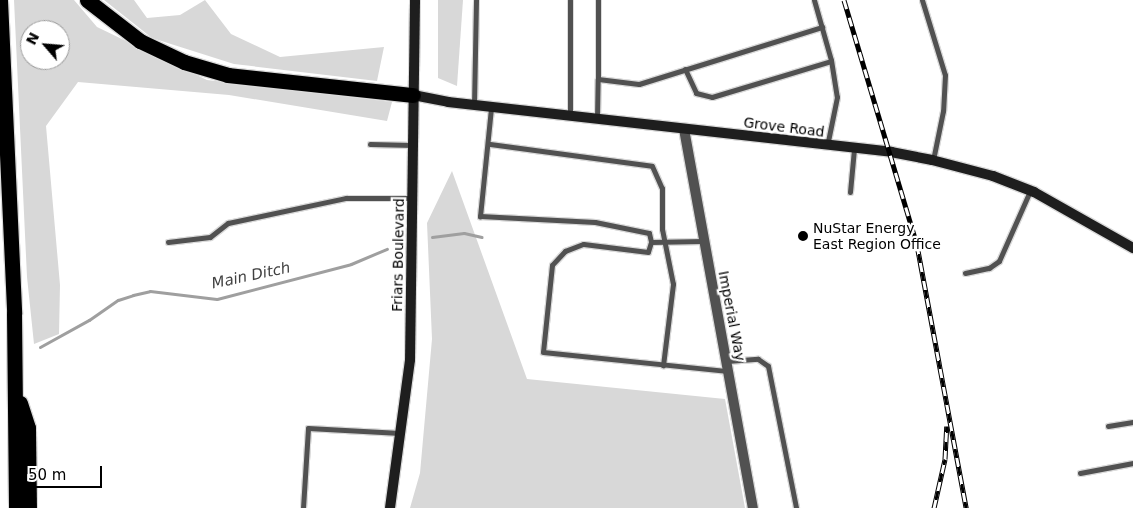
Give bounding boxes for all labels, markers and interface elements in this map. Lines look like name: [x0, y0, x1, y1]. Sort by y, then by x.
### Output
north arrow: [20, 20, 70, 70]
text: N: [23, 30, 42, 47]
street label: Grove Road: [743, 114, 825, 140]
street label: Friars Boulevard: [389, 198, 407, 312]
place label: NuStar Energy East Region Office: [813, 220, 941, 252]
marker: NuStar Energy East Region Office: [797, 230, 809, 242]
water label: Main Ditch: [210, 259, 292, 293]
street label: Imperial Way: [715, 269, 749, 363]
scale bar: [22, 456, 105, 488]
text: 50 m: [28, 466, 66, 484]

